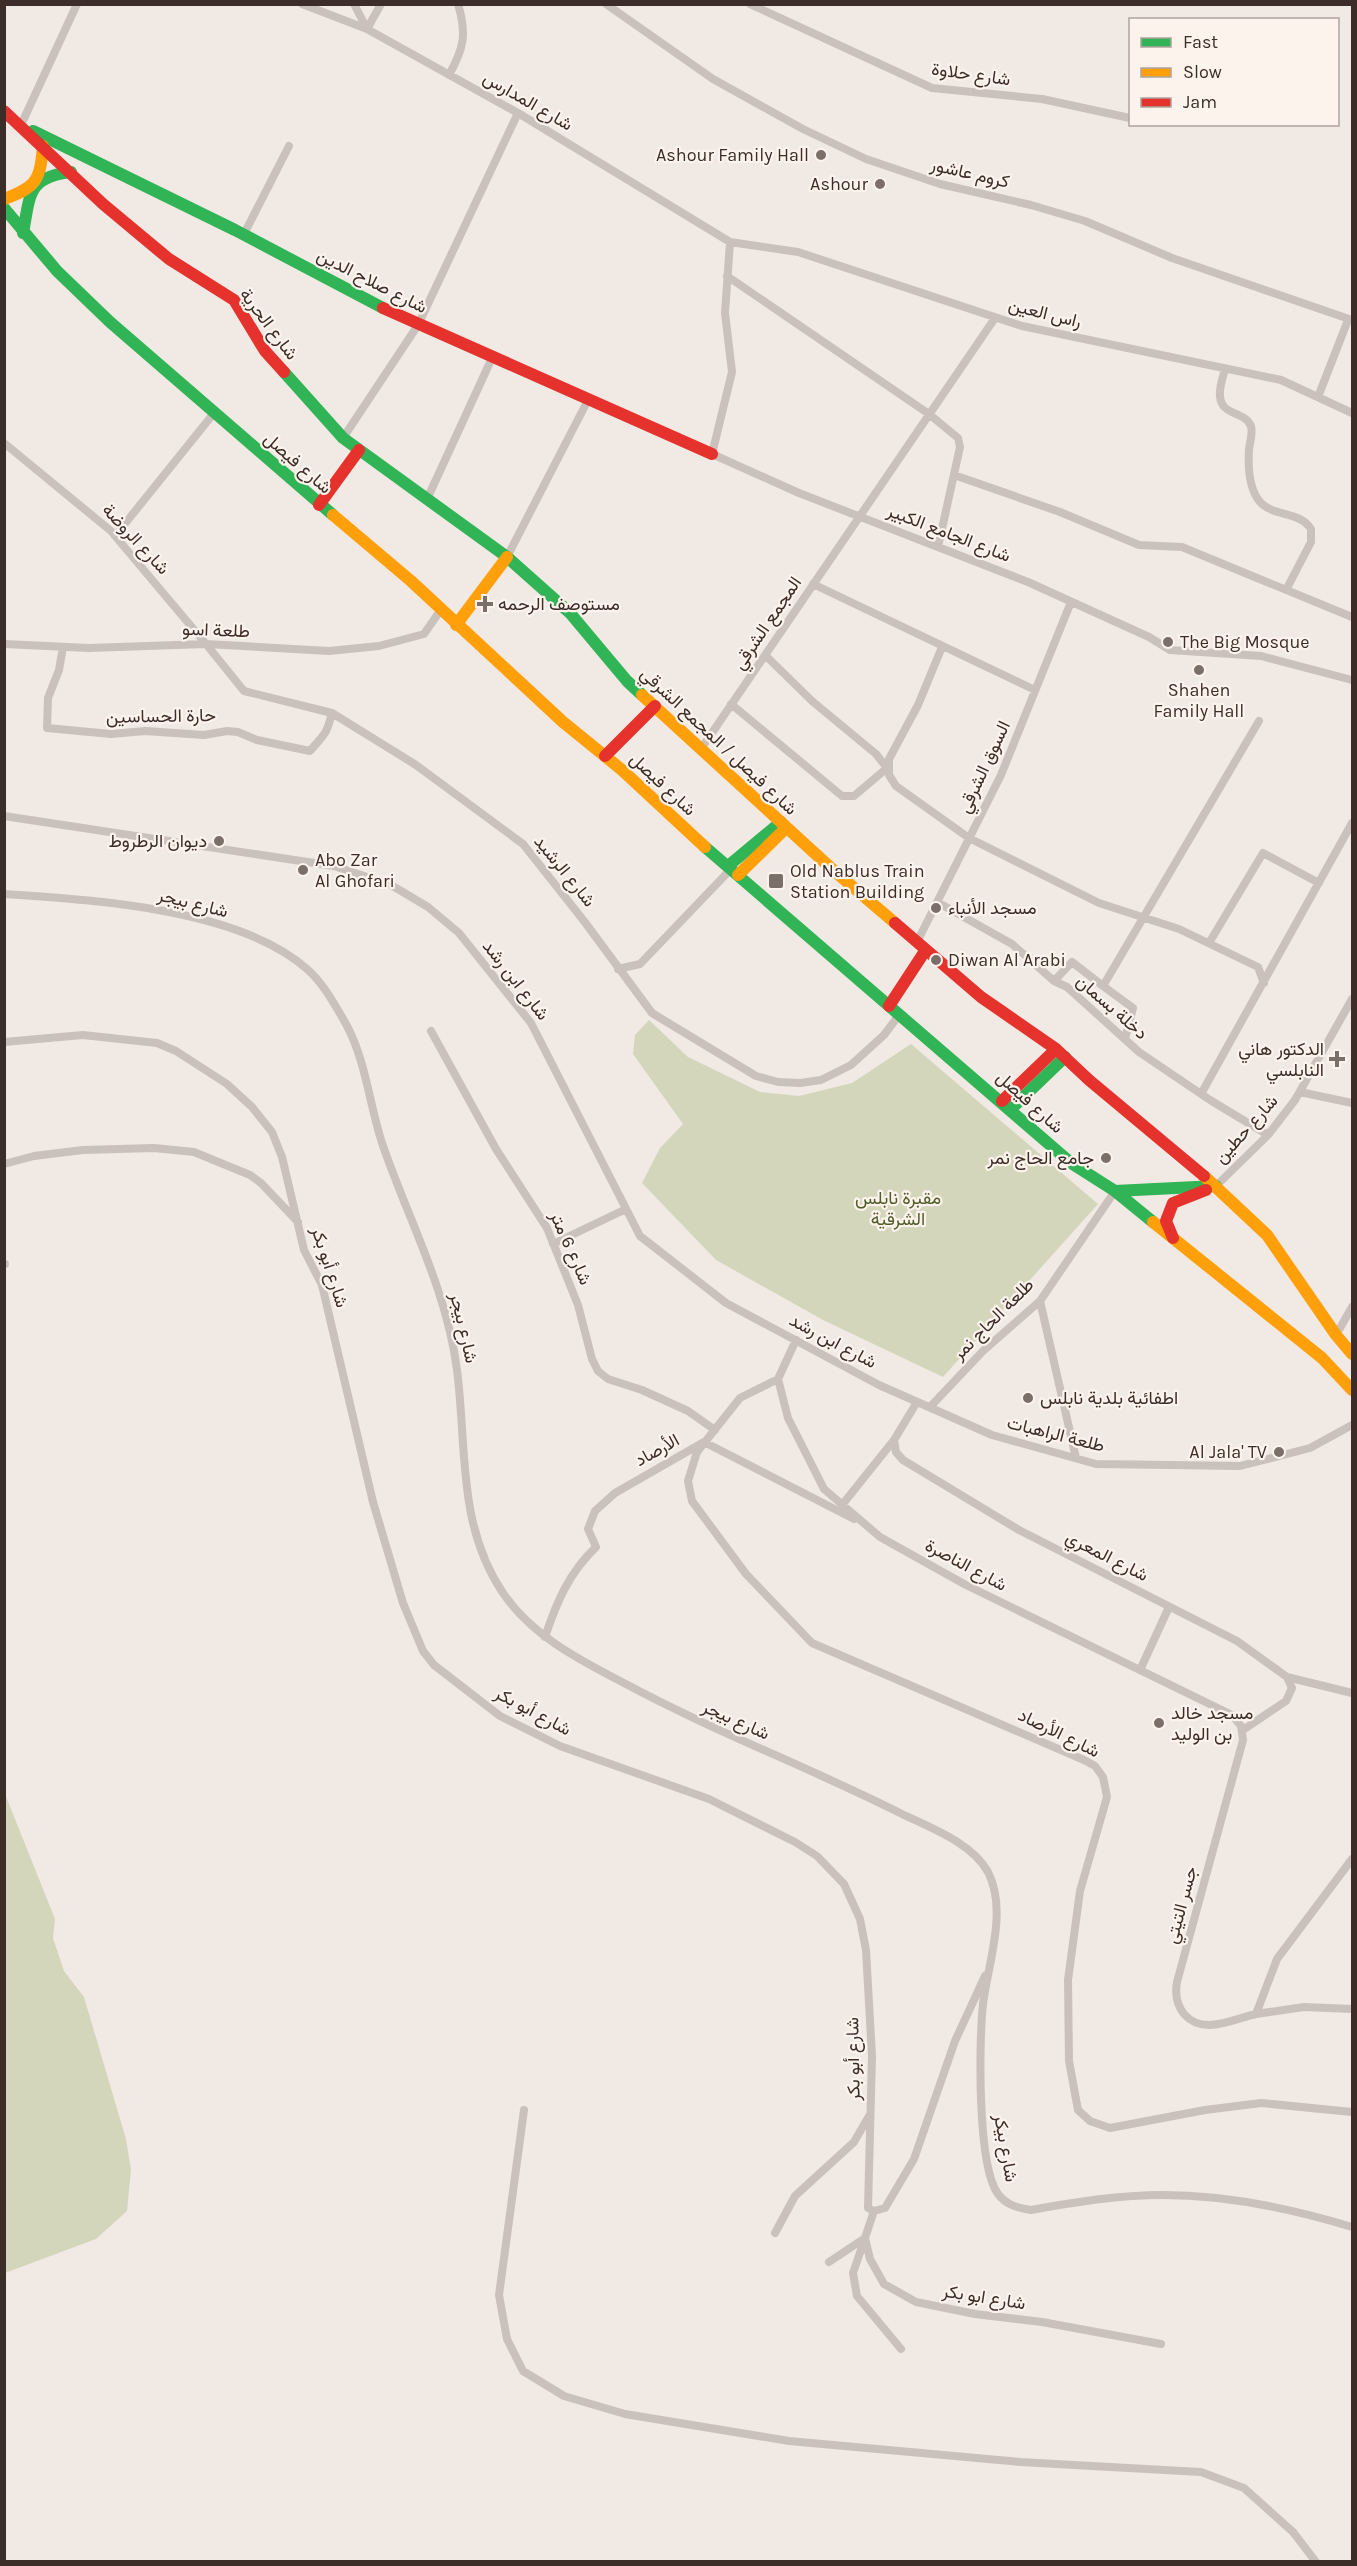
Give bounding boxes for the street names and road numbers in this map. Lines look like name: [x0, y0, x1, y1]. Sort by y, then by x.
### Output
street label: شارع حلاوة: [930, 58, 1012, 91]
street label: شارع المدارس: [479, 66, 577, 136]
street label: كروم عاشور: [927, 153, 1012, 194]
street label: شارع صلاح الدين: [313, 244, 431, 319]
street label: شارع الحرية: [234, 284, 303, 365]
street label: راس العين: [1006, 293, 1084, 333]
street label: شارع فيصل: [259, 428, 336, 499]
street label: شارع الروضة: [97, 499, 174, 580]
street label: شارع الجامع الكبير: [883, 499, 1014, 568]
street label: المجمع الشرقي: [728, 572, 810, 676]
street label: طلعة اسو: [182, 618, 250, 642]
street label: شارع فيصل / المجمع الشرقي: [636, 663, 802, 819]
street label: حارة الحساسين: [106, 704, 216, 728]
street label: السوق الشرقي: [953, 717, 1019, 818]
street label: شارع فيصل: [625, 748, 701, 820]
street label: شارع الرشيد: [529, 831, 601, 912]
street label: شارع بيجر: [154, 883, 230, 923]
street label: شارع ابن رشد: [477, 936, 554, 1025]
street label: دخلة بسمان: [1072, 970, 1152, 1044]
street label: شارع فيصل: [991, 1066, 1068, 1139]
street label: شارع حطين: [1209, 1090, 1283, 1169]
street label: شارع 6 متر: [544, 1207, 597, 1289]
street label: شارع أبو بكر: [305, 1223, 353, 1311]
street label: طلعة الحاج نمر: [947, 1274, 1039, 1366]
street label: شارع بيجر: [444, 1290, 483, 1366]
street label: شارع ابن رشد: [785, 1309, 880, 1374]
street label: طلعة الراهبات: [1005, 1411, 1107, 1457]
street label: الأرصاد: [631, 1429, 683, 1471]
street label: شارع المعري: [1060, 1526, 1152, 1590]
street label: شارع الناصرة: [921, 1534, 1011, 1597]
street label: شارع أبو بكر: [490, 1681, 575, 1741]
street label: شارع بيجر: [698, 1695, 773, 1746]
street label: شارع الأرصاد: [1014, 1704, 1103, 1763]
street label: جسر التيتي: [1160, 1864, 1206, 1947]
street label: شارع أبو بكر: [841, 2017, 866, 2102]
street label: شارع بيكر: [988, 2111, 1023, 2184]
street label: شارع ابو بكر: [940, 2279, 1027, 2315]

